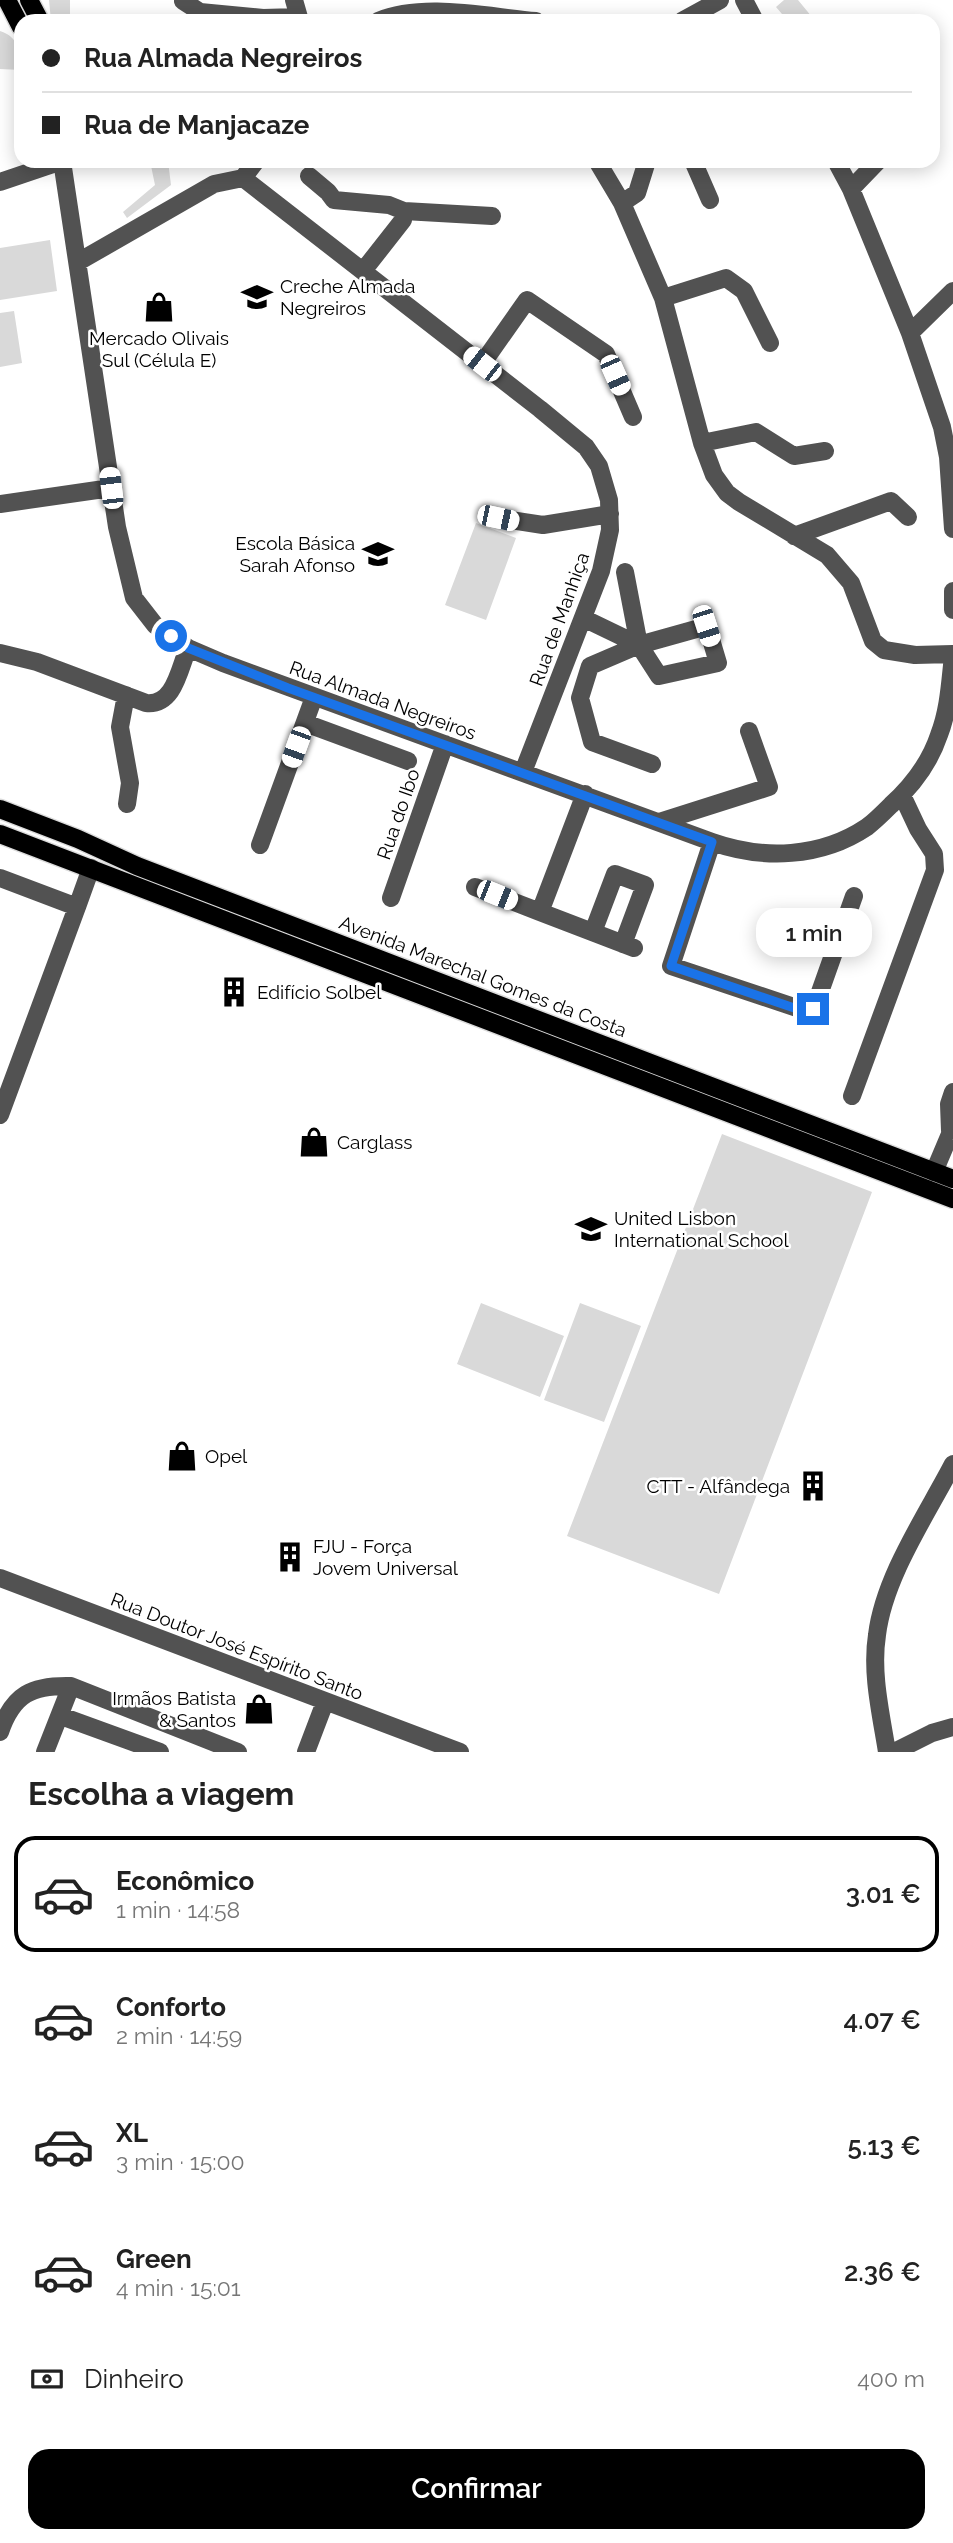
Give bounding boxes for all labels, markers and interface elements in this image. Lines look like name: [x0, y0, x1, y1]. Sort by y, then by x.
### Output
text: Rua Almada Negreiros: [84, 43, 362, 73]
text: Rua de Manjacaze: [84, 110, 309, 140]
place label: Creche Almada Negreiros: [280, 275, 415, 319]
school or university icon: Creche Almada Negreiros: [240, 280, 274, 314]
shop icon: Mercado Olivais Sul (Célula E): [142, 290, 176, 324]
place label: Mercado Olivais Sul (Célula E): [89, 327, 229, 371]
car: [459, 343, 506, 385]
car: [597, 352, 634, 398]
car: [99, 466, 124, 510]
car: [476, 503, 521, 533]
place label: Escola Básica Sarah Afonso: [235, 532, 355, 576]
school or university icon: Escola Básica Sarah Afonso: [361, 537, 395, 571]
street label: Rua de Manhiça: [525, 549, 593, 689]
car: [690, 603, 723, 649]
route start: [155, 620, 187, 652]
street label: Rua Almada Negreiros: [287, 656, 479, 744]
car: [279, 724, 314, 770]
street label: Rua do Ibo: [372, 766, 424, 862]
car: [474, 877, 521, 913]
callout: 1 min: [755, 908, 871, 956]
street label: Avenida Marechal Gomes da Costa: [336, 911, 630, 1041]
text: 1 min: [785, 919, 843, 946]
building icon: Edifício Solbel: [217, 975, 251, 1009]
place label: Edifício Solbel: [257, 981, 382, 1003]
route end: [797, 993, 829, 1025]
shop icon: Carglass: [297, 1125, 331, 1159]
place label: Carglass: [337, 1131, 412, 1153]
place label: United Lisbon International School: [614, 1207, 789, 1251]
school or university icon: United Lisbon International School: [574, 1212, 608, 1246]
shop icon: Opel: [165, 1439, 199, 1473]
place label: Opel: [205, 1445, 248, 1467]
building icon: CTT - Alfândega: [796, 1469, 830, 1503]
place label: CTT - Alfândega: [647, 1475, 790, 1497]
place label: FJU - Força Jovem Universal: [313, 1535, 459, 1579]
building icon: FJU - Força Jovem Universal: [273, 1540, 307, 1574]
street label: Rua Doutor José Espírito Santo: [108, 1588, 366, 1704]
place label: Irmãos Batista & Santos: [112, 1687, 236, 1731]
shop icon: Irmãos Batista & Santos: [242, 1692, 276, 1726]
text: Escolha a viagem: [28, 1775, 294, 1812]
icon: car: [32, 1863, 95, 1926]
text: Econômico: [116, 1866, 254, 1896]
text: 3.01 €: [846, 1879, 921, 1909]
text: 1 min · 14:58: [116, 1896, 240, 1923]
icon: car: [32, 1989, 95, 2052]
text: Conforto: [116, 1992, 226, 2022]
text: 4.07 €: [843, 2005, 921, 2035]
text: 2 min · 14:59: [116, 2022, 242, 2049]
icon: car: [32, 2115, 95, 2178]
text: XL: [116, 2118, 148, 2148]
text: 5.13 €: [847, 2131, 921, 2161]
text: 3 min · 15:00: [116, 2148, 245, 2175]
icon: car: [32, 2241, 95, 2304]
text: Green: [116, 2244, 192, 2274]
text: 2.36 €: [844, 2257, 921, 2287]
text: 4 min · 15:01: [116, 2274, 241, 2301]
icon: cash: [28, 2360, 66, 2398]
text: Dinheiro: [84, 2364, 184, 2394]
text: 400 m: [857, 2365, 925, 2392]
button: Confirmar: [28, 2449, 925, 2529]

